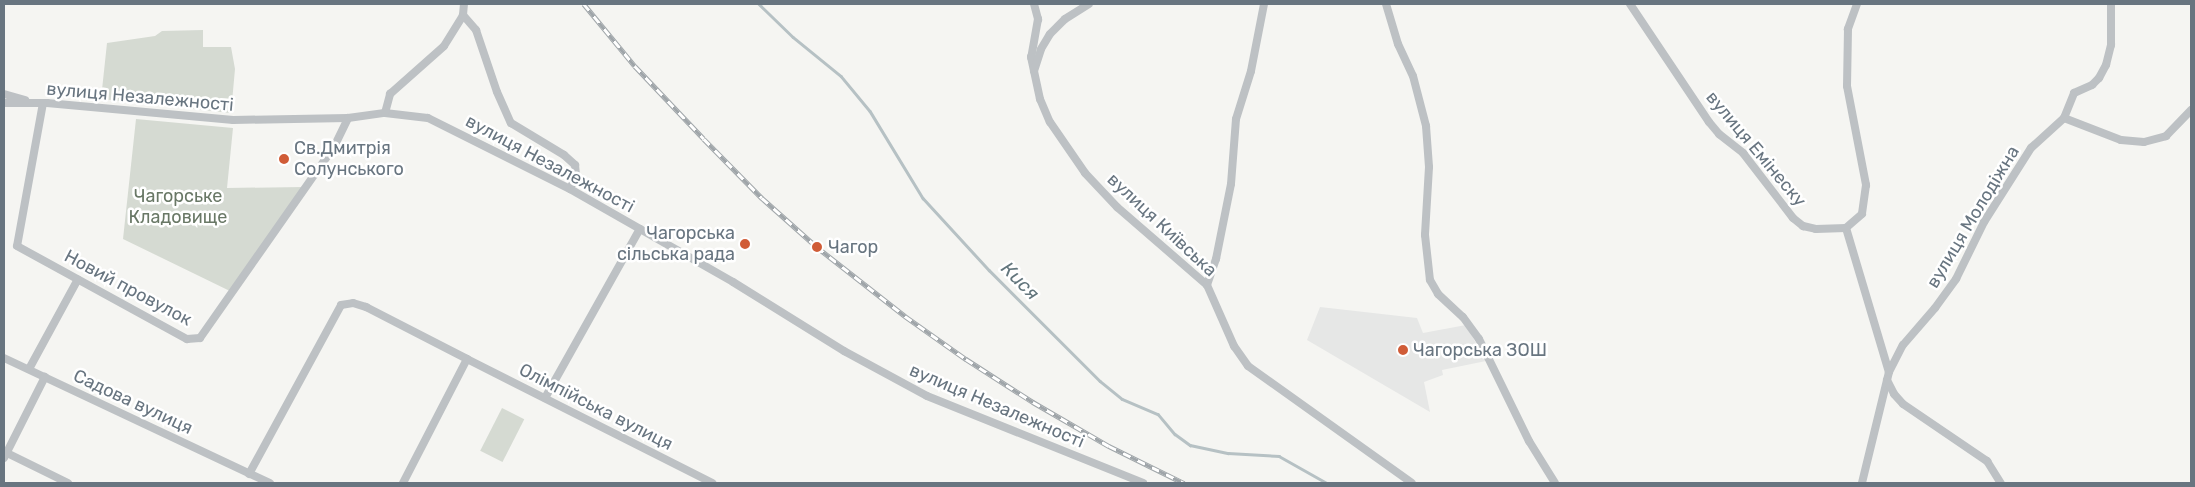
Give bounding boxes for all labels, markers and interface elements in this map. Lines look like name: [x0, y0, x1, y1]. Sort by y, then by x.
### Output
street label: вулиця Незалежності: [45, 78, 235, 116]
street label: вулиця Емінеску: [1701, 87, 1811, 211]
street label: вулиця Незалежності: [462, 110, 638, 218]
place label: Св.Дмитрія Солунського: [294, 138, 404, 180]
street label: вулиця Молодіжна: [1922, 142, 2024, 292]
marker: Св.Дмитрія Солунського: [278, 153, 290, 165]
street label: вулиця Київська: [1103, 169, 1221, 281]
park label: Чагорське Кладовище: [129, 186, 227, 228]
place label: Чагорська сільська рада: [617, 223, 735, 266]
place label: Чагор: [828, 236, 878, 258]
marker: Чагорська сільська рада: [739, 238, 751, 250]
marker: Чагор: [810, 240, 824, 254]
street label: Новий провулок: [61, 245, 195, 331]
water label: Кися: [996, 257, 1044, 305]
place label: Чагорська ЗОШ: [1413, 339, 1547, 361]
marker: Чагорська ЗОШ: [1397, 344, 1409, 356]
street label: Олімпійська вулиця: [516, 359, 676, 455]
street label: вулиця Незалежності: [906, 359, 1088, 453]
street label: Садова вулиця: [70, 365, 196, 439]

